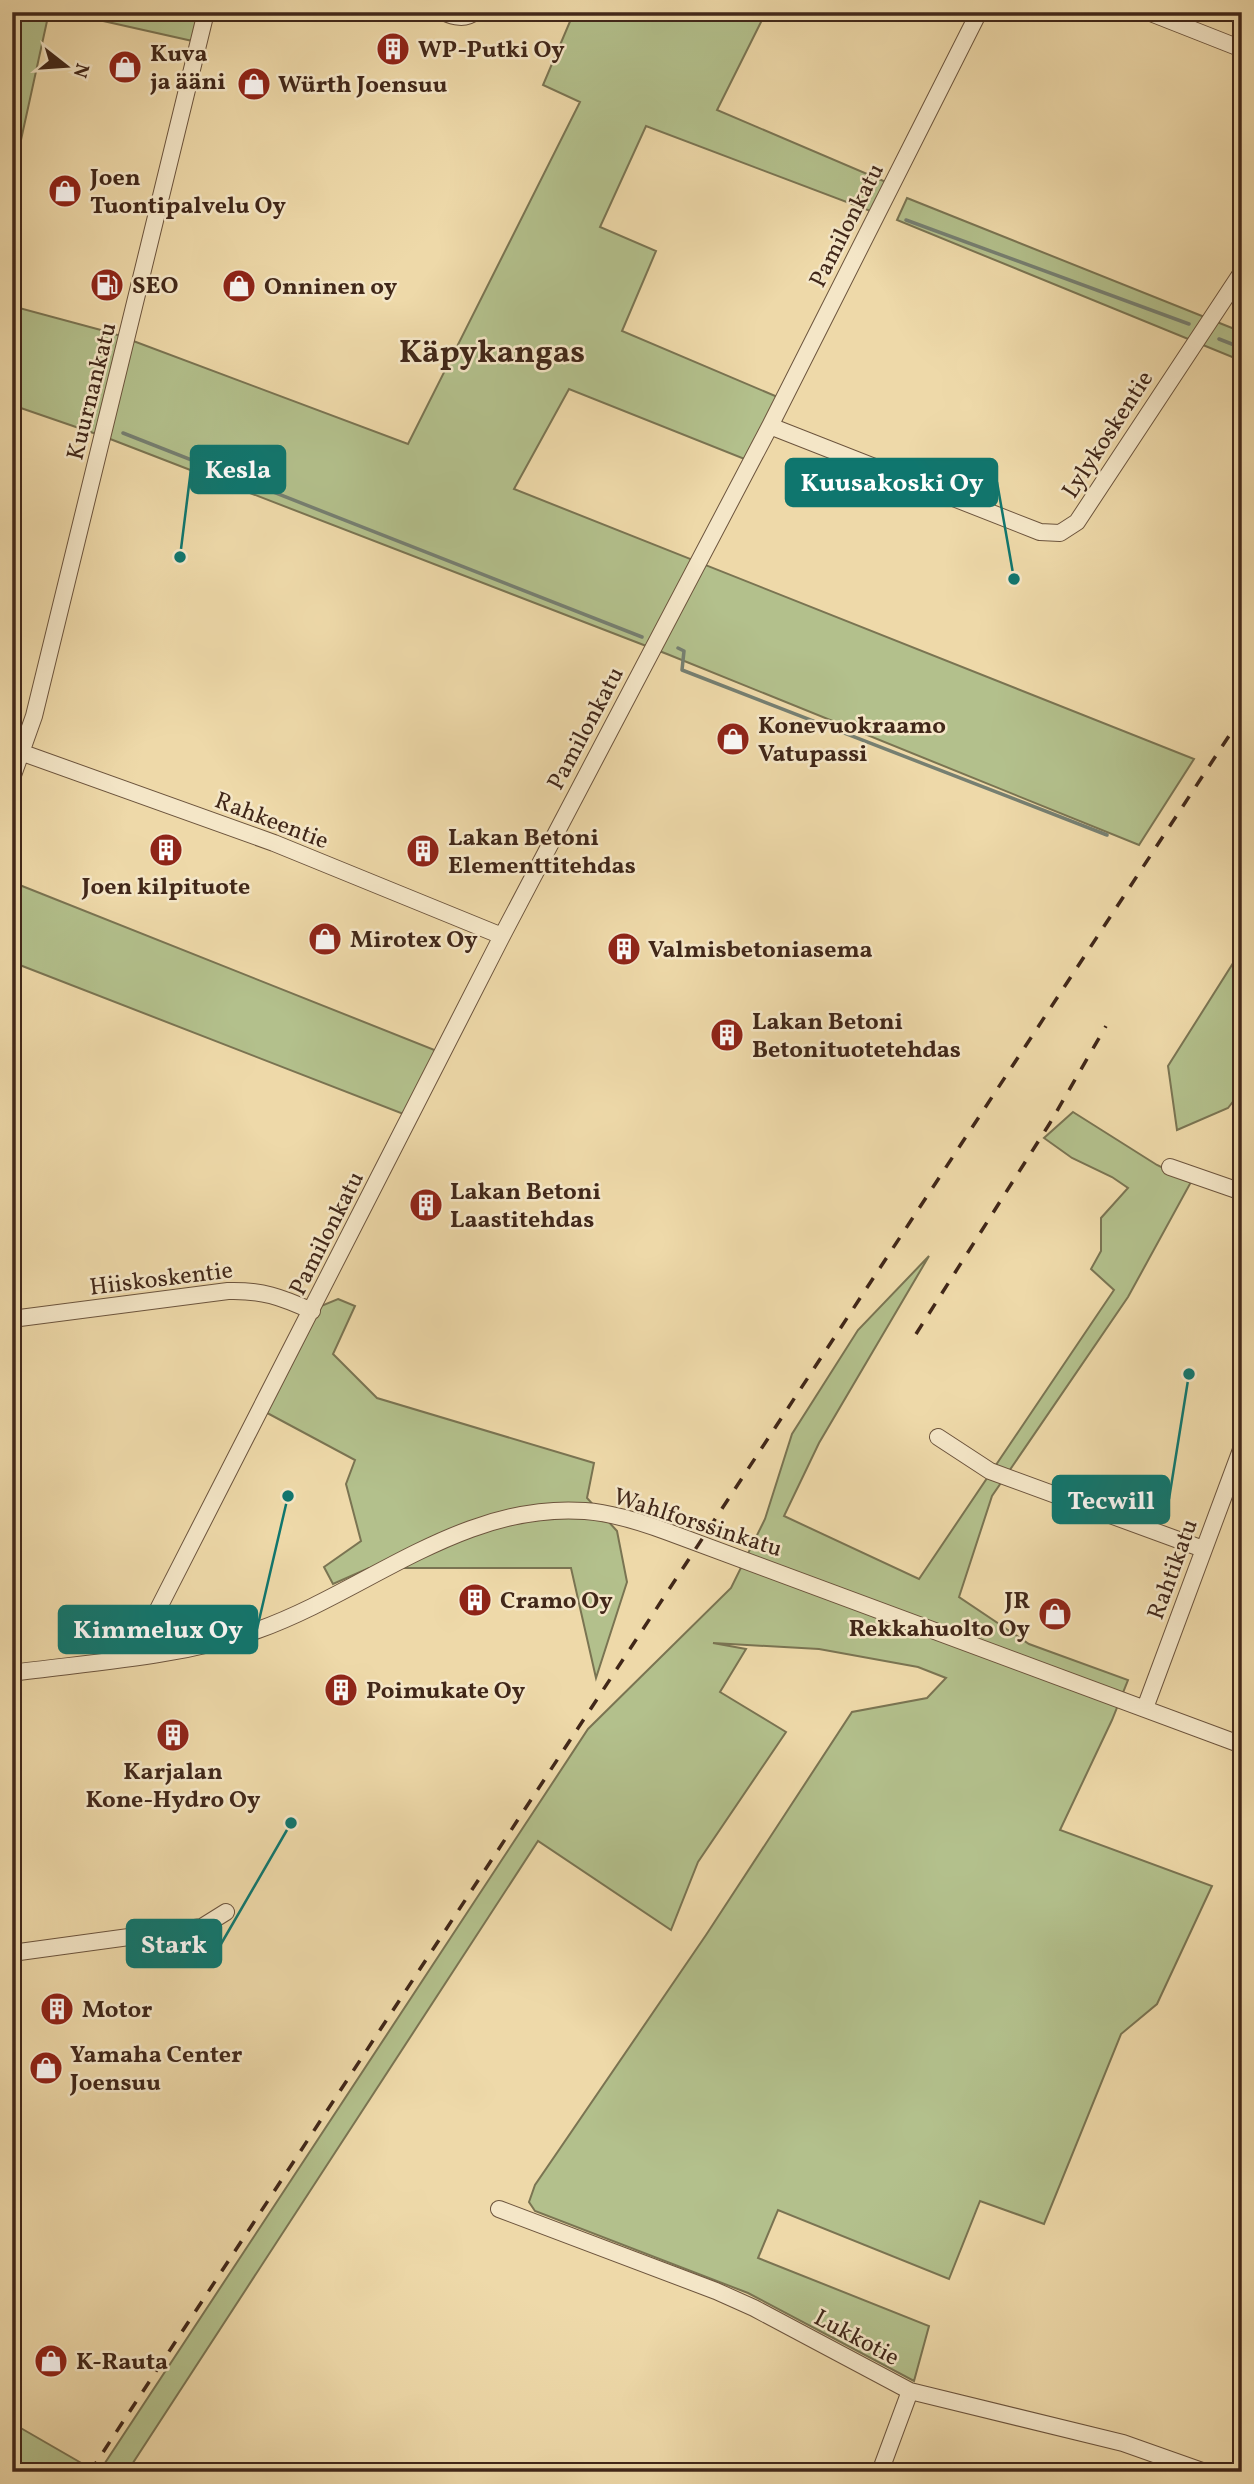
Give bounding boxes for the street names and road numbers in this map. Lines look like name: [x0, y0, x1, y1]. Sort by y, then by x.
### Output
street label: Pamilonkatu: [802, 158, 894, 294]
street label: Kuurnankatu: [59, 319, 126, 464]
street label: Lylykoskentie: [1055, 365, 1163, 506]
street label: Pamilonkatu: [540, 661, 634, 797]
street label: Rahkeentie: [209, 785, 333, 859]
street label: Pamilonkatu: [282, 1166, 374, 1302]
street label: Hiiskoskentie: [88, 1254, 235, 1306]
street label: Wahlforssinkatu: [609, 1481, 786, 1567]
street label: Rahtikatu: [1140, 1515, 1208, 1625]
street label: Lukkotie: [807, 2302, 905, 2376]

